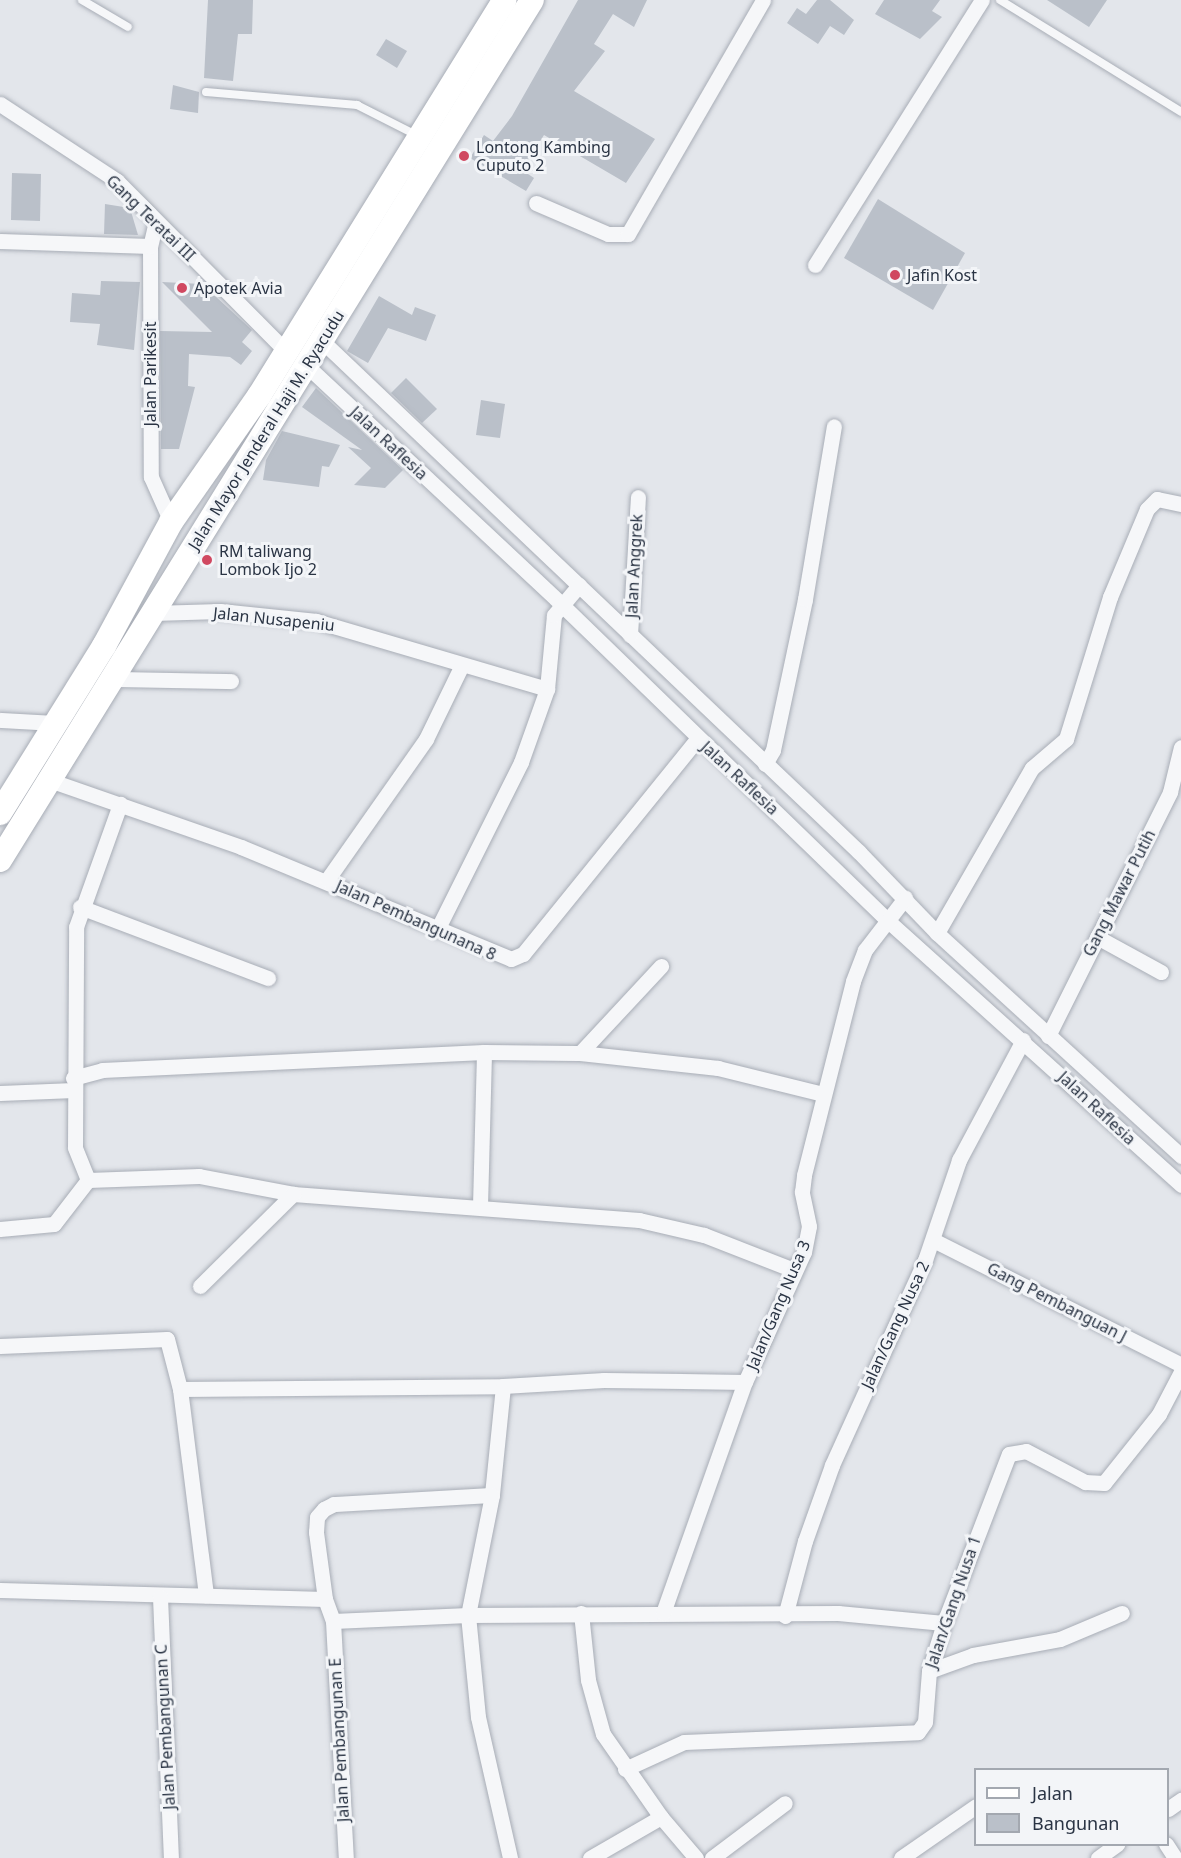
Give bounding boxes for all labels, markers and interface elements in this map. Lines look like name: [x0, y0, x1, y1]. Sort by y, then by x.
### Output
place label: Lontong Kambing Cuputo 2: [476, 137, 611, 175]
marker: Lontong Kambing Cuputo 2: [457, 149, 471, 163]
street label: Gang Teratai III: [103, 171, 199, 265]
place label: Jafin Kost: [907, 265, 977, 285]
marker: Jafin Kost: [888, 268, 902, 282]
place label: Apotek Avia: [194, 278, 283, 298]
marker: Apotek Avia: [175, 281, 189, 295]
street label: Jalan Mayor Jenderal Haji M. Ryacudu: [184, 307, 348, 553]
street label: Jalan Parikesit: [140, 321, 160, 427]
street label: Jalan Raflesia: [346, 402, 432, 484]
street label: Jalan Anggrek: [622, 513, 646, 619]
place label: RM taliwang Lombok Ijo 2: [219, 541, 317, 579]
marker: RM taliwang Lombok Ijo 2: [200, 553, 214, 567]
street label: Jalan Nusapeniu: [212, 603, 336, 635]
street label: Jalan Raflesia: [697, 737, 783, 819]
street label: Gang Mawar Putih: [1079, 826, 1159, 960]
street label: Jalan Pembangunana 8: [333, 876, 499, 964]
street label: Jalan Raflesia: [1054, 1067, 1140, 1149]
street label: Jalan/Gang Nusa 3: [742, 1237, 814, 1373]
street label: Jalan/Gang Nusa 2: [857, 1258, 933, 1392]
street label: Gang Pembanguan J: [984, 1258, 1130, 1346]
street label: Jalan/Gang Nusa 1: [921, 1533, 985, 1671]
street label: Jalan Pembangunan C: [151, 1644, 179, 1810]
street label: Jalan Pembangunan E: [325, 1657, 353, 1823]
legend: [974, 1768, 1169, 1846]
text: Jalan: [1032, 1781, 1073, 1805]
text: Bangunan: [1032, 1811, 1119, 1835]

